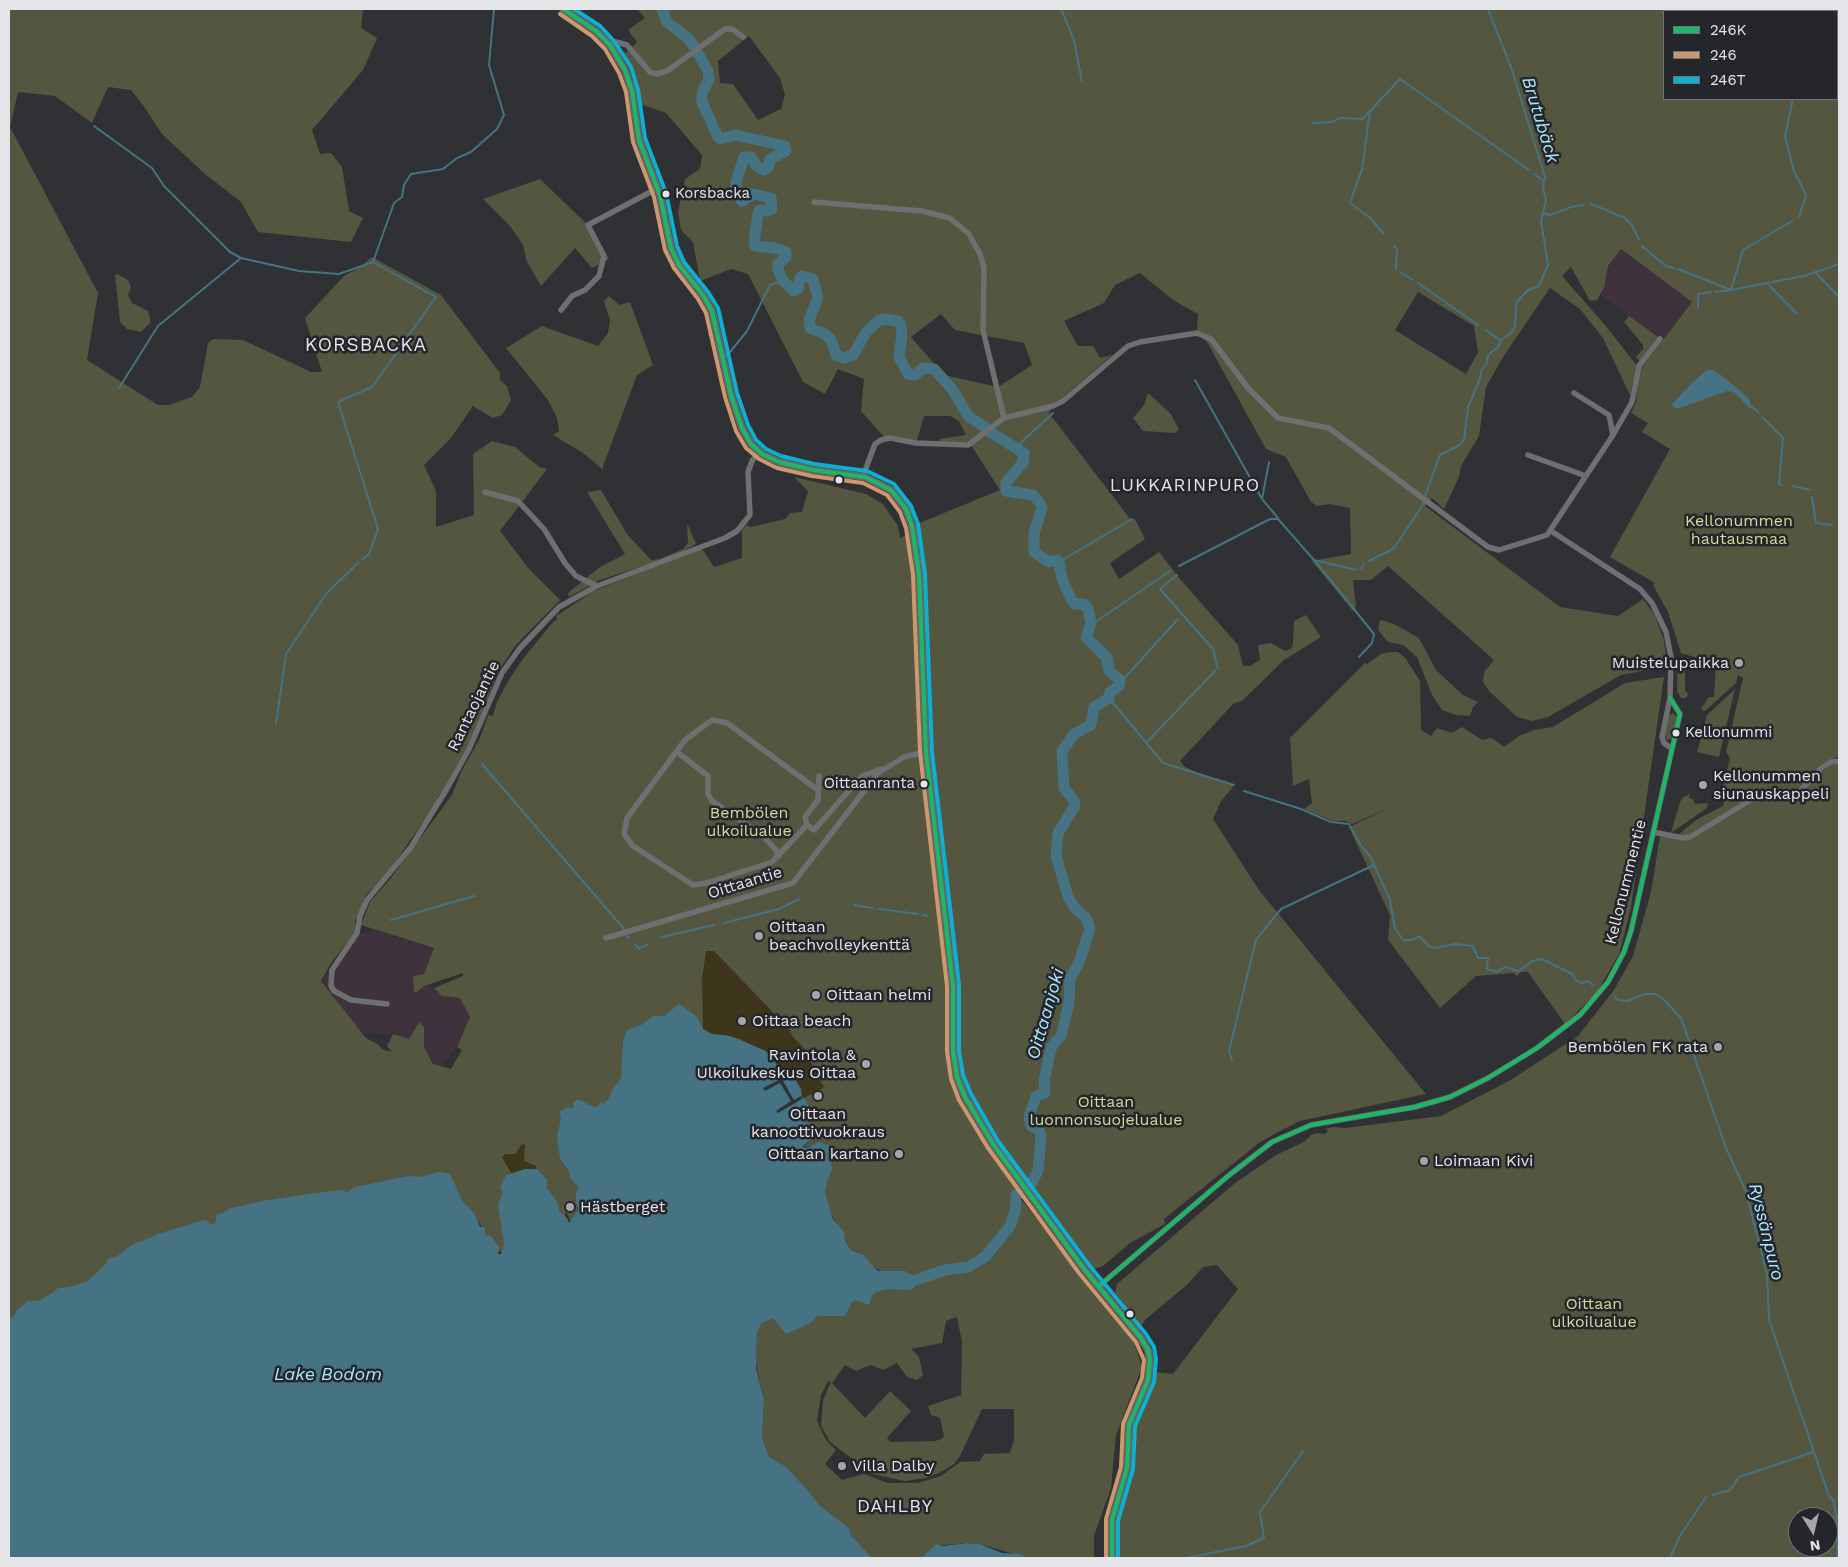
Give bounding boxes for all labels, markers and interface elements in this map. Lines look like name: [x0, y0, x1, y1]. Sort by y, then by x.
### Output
legend: [1663, 10, 1838, 100]
text: 246K: [1710, 21, 1746, 39]
text: 246: [1710, 46, 1737, 64]
text: 246T: [1710, 71, 1746, 89]
water label: Brutubäck: [1517, 74, 1563, 166]
place label: Korsbacka: [675, 185, 750, 203]
marker: Korsbacka: [661, 189, 671, 199]
district label: KORSBACKA: [304, 334, 428, 356]
unlabelled marker: [834, 475, 844, 485]
district label: LUKKARINPURO: [1108, 475, 1262, 497]
park label: Kellonummen hautausmaa: [1685, 511, 1793, 549]
place label: Muistelupaikka: [1612, 653, 1729, 673]
marker: Muistelupaikka: [1733, 657, 1745, 669]
street label: Rantaojantie: [444, 658, 504, 754]
place label: Kellonummi: [1685, 724, 1772, 742]
marker: Kellonummi: [1671, 728, 1681, 738]
place label: Kellonummen siunauskappeli: [1713, 766, 1829, 804]
place label: Oittaanranta: [824, 775, 915, 793]
marker: Oittaanranta: [919, 779, 929, 789]
marker: Kellonummen siunauskappeli: [1697, 779, 1709, 791]
park label: Bembölen ulkoilualue: [706, 803, 792, 841]
street label: Kellonummentie: [1601, 818, 1651, 946]
street label: Oittaantie: [706, 863, 784, 903]
place label: Oittaan beachvolleykenttä: [769, 917, 910, 955]
marker: Oittaan beachvolleykenttä: [753, 930, 765, 942]
water label: Oittaanjoki: [1023, 966, 1069, 1062]
place label: Oittaan helmi: [826, 985, 932, 1005]
marker: Oittaan helmi: [810, 989, 822, 1001]
place label: Oittaa beach: [752, 1011, 851, 1031]
marker: Oittaa beach: [736, 1015, 748, 1027]
place label: Bembölen FK rata: [1567, 1037, 1708, 1057]
marker: Bembölen FK rata: [1712, 1041, 1724, 1053]
place label: Ravintola & Ulkoilukeskus Oittaa: [697, 1045, 856, 1083]
marker: Ravintola & Ulkoilukeskus Oittaa: [860, 1058, 872, 1070]
marker: Oittaan kanoottivuokraus: [812, 1090, 824, 1102]
park label: Oittaan luonnonsuojelualue: [1030, 1092, 1182, 1130]
place label: Oittaan kanoottivuokraus: [751, 1104, 885, 1142]
place label: Oittaan kartano: [768, 1144, 889, 1164]
marker: Oittaan kartano: [893, 1148, 905, 1160]
place label: Loimaan Kivi: [1434, 1151, 1533, 1171]
marker: Loimaan Kivi: [1418, 1155, 1430, 1167]
water label: Ryssänpuro: [1744, 1181, 1788, 1283]
place label: Hästberget: [580, 1197, 665, 1217]
marker: Hästberget: [564, 1201, 576, 1213]
park label: Oittaan ulkoilualue: [1551, 1294, 1637, 1332]
unlabelled marker: [1125, 1309, 1135, 1319]
water label: Lake Bodom: [274, 1364, 382, 1386]
place label: Villa Dalby: [852, 1456, 934, 1476]
marker: Villa Dalby: [836, 1460, 848, 1472]
district label: DAHLBY: [856, 1496, 934, 1518]
north arrow: [1788, 1507, 1838, 1557]
text: N: [1809, 1537, 1822, 1555]

